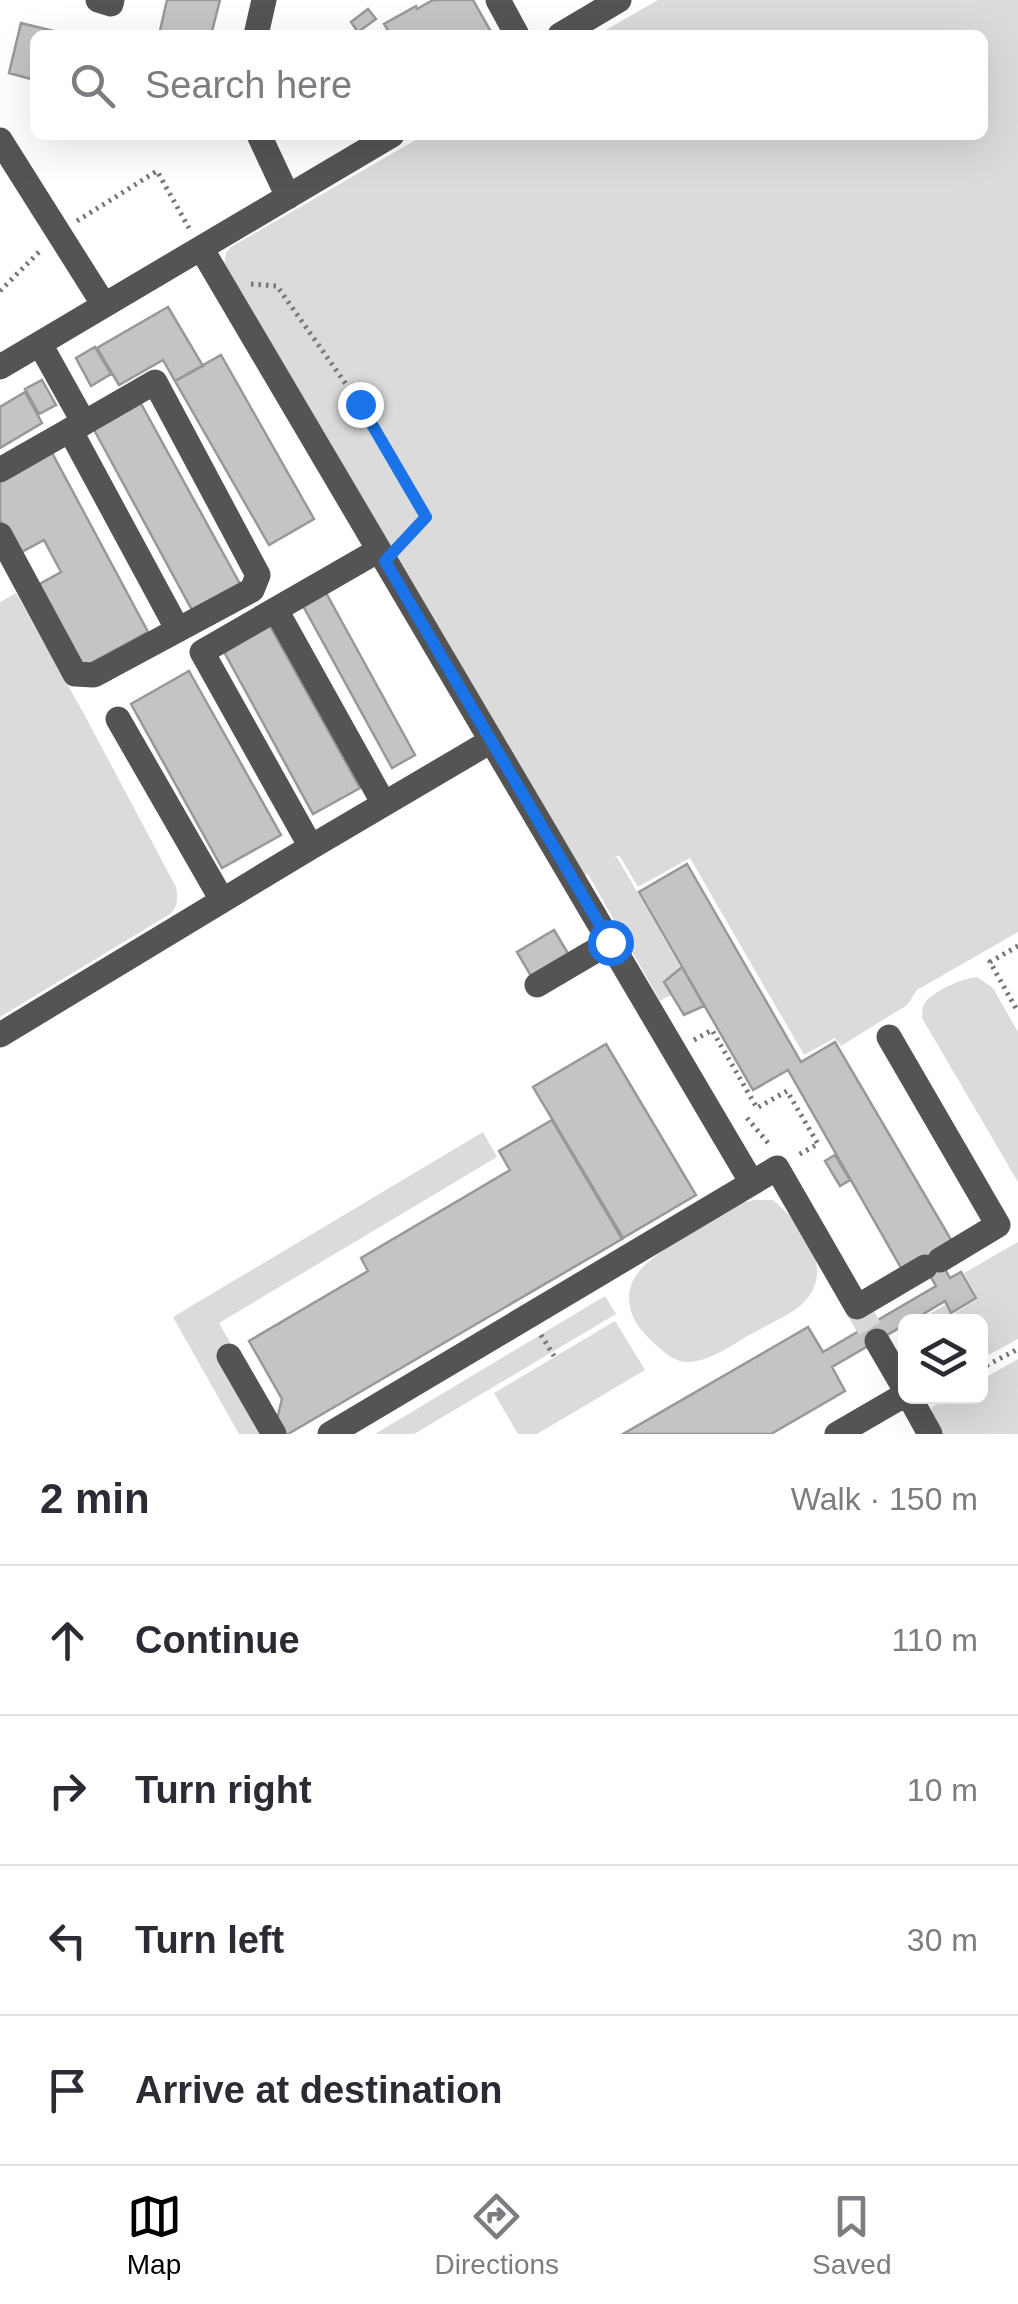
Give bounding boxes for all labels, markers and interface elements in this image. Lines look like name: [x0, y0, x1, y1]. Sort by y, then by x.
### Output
search box: [30, 30, 988, 140]
icon: search: [65, 58, 120, 113]
text: Search here: [145, 64, 352, 106]
route end: [338, 382, 384, 428]
route start: [588, 920, 634, 966]
map controls: [898, 1314, 988, 1404]
button: layers: [898, 1314, 988, 1404]
text: 2 min: [40, 1475, 150, 1522]
text: Walk · 150 m: [791, 1481, 978, 1517]
icon: ahead: [40, 1613, 95, 1668]
text: Continue: [135, 1619, 300, 1661]
text: 110 m: [891, 1622, 978, 1658]
icon: right: [40, 1763, 95, 1818]
text: Turn right: [135, 1769, 312, 1811]
text: 10 m: [907, 1772, 978, 1808]
icon: left: [40, 1913, 95, 1968]
text: Turn left: [135, 1919, 284, 1961]
text: 30 m: [907, 1922, 978, 1958]
icon: arrive: [40, 2063, 95, 2118]
text: Arrive at destination: [135, 2069, 502, 2111]
tab: Map: [127, 2189, 182, 2281]
tab: Directions: [435, 2189, 559, 2281]
tab: Saved: [812, 2189, 891, 2281]

